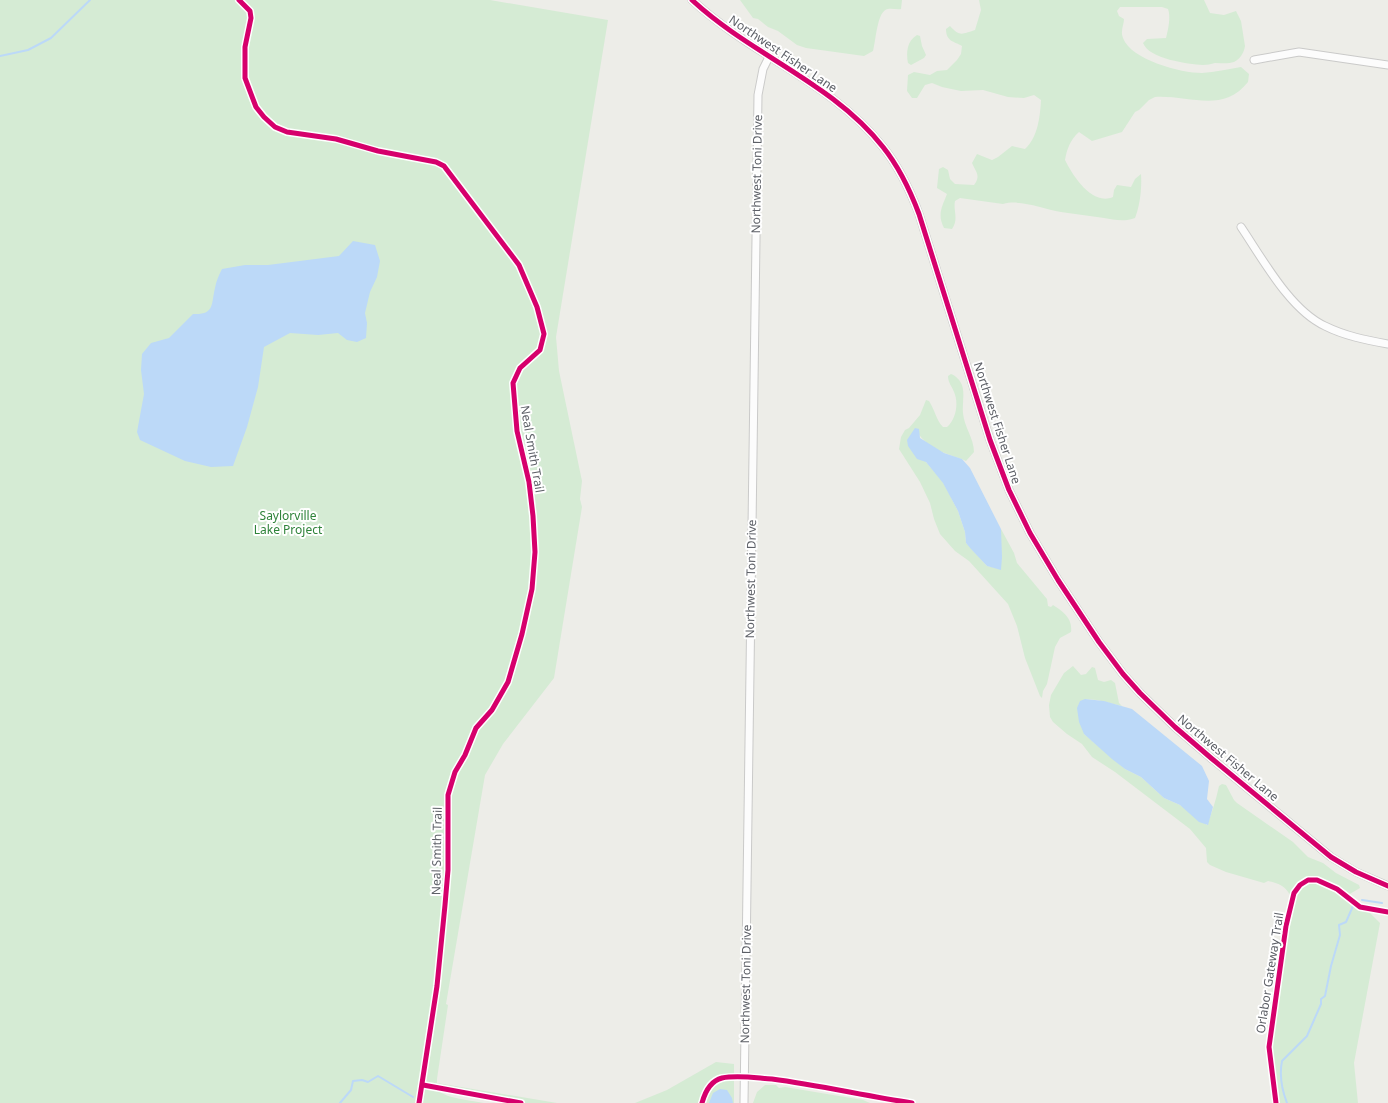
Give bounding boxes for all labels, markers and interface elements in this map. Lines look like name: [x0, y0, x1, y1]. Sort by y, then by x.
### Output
street label: Northwest Fisher Lane: [726, 11, 841, 96]
street label: Northwest Toni Drive: [747, 114, 766, 234]
street label: Northwest Fisher Lane: [970, 360, 1025, 486]
street label: Neal Smith Trail: [516, 404, 549, 494]
park label: Saylorville Lake Project: [254, 507, 323, 538]
street label: Northwest Toni Drive: [741, 519, 760, 639]
street label: Northwest Fisher Lane: [1174, 710, 1283, 805]
street label: Neal Smith Trail: [427, 807, 446, 895]
street label: Orlabor Gateway Trail: [1252, 911, 1287, 1035]
street label: Northwest Toni Drive: [736, 924, 755, 1044]

